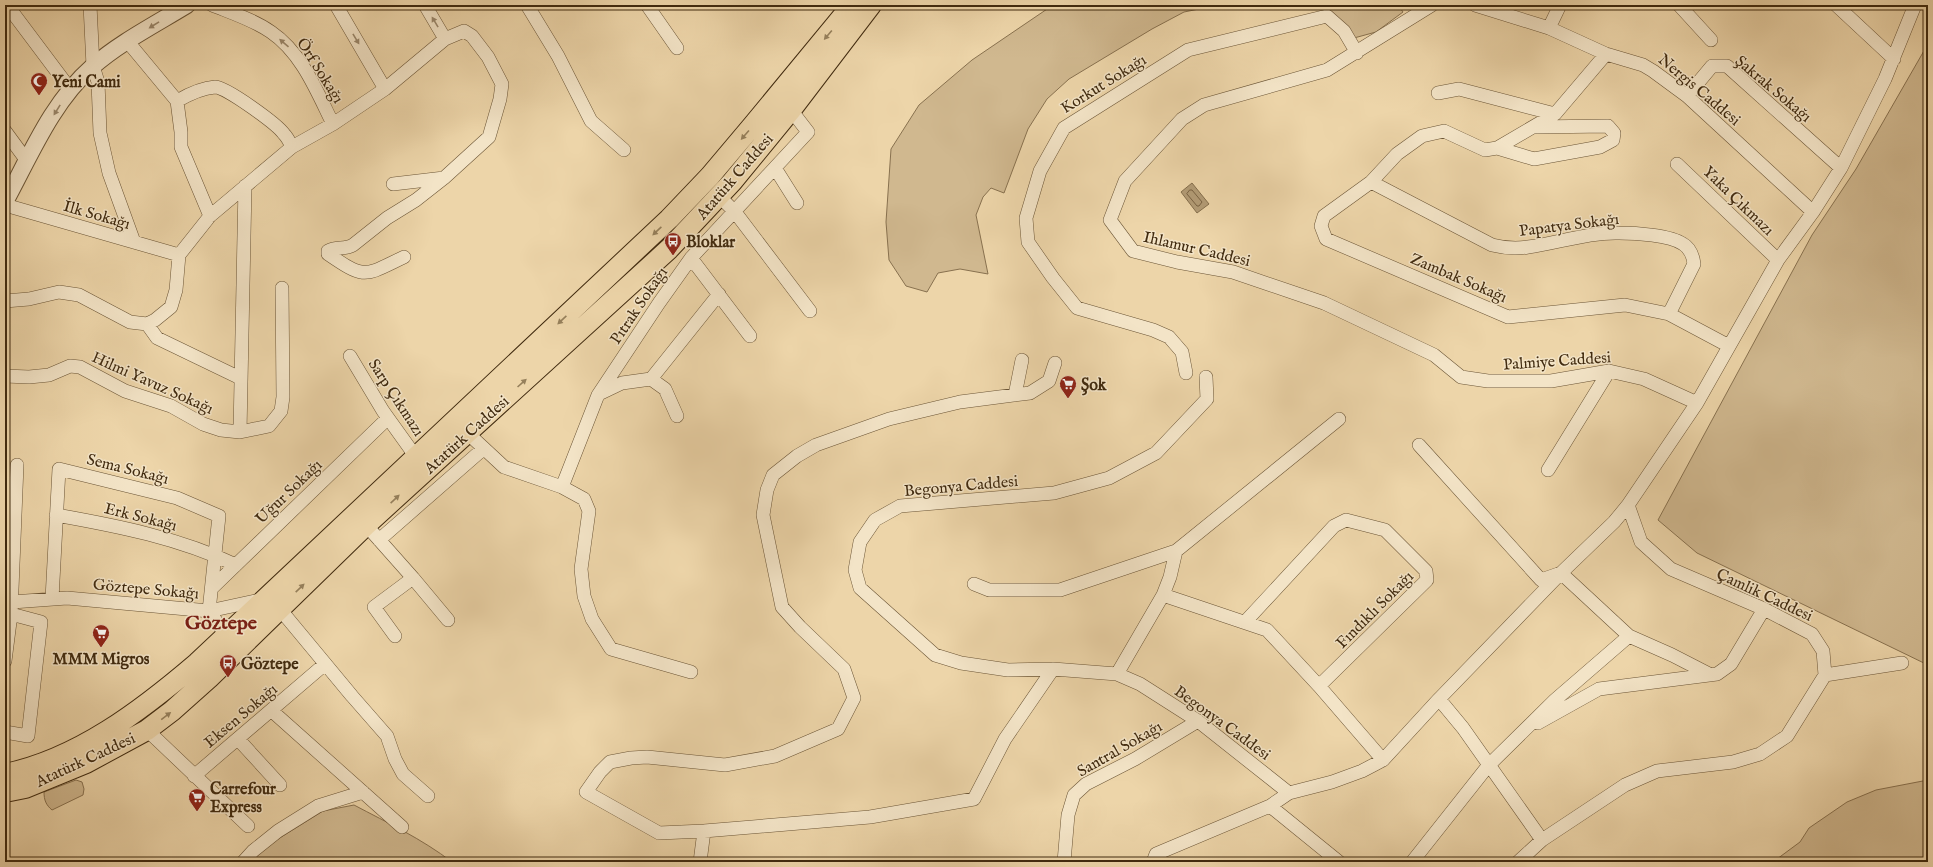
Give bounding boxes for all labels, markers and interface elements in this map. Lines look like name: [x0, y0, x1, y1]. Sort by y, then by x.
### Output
one-way arrow: [432, 16, 439, 28]
one-way arrow: [148, 22, 160, 29]
one-way arrow: [823, 30, 832, 41]
one-way arrow: [352, 33, 359, 45]
street label: Örf Sokağı: [291, 34, 348, 108]
one-way arrow: [279, 38, 289, 48]
street label: Nergis Caddesi: [1653, 50, 1744, 131]
street label: Korkut Sokağı: [1058, 51, 1150, 119]
street label: Şakrak Sokağı: [1730, 52, 1815, 127]
mosque icon: Yeni Cami: [29, 71, 49, 96]
place label: Yeni Cami: [52, 73, 121, 93]
one-way arrow: [53, 105, 61, 115]
street label: Atatürk Caddesi: [692, 130, 778, 225]
one-way arrow: [740, 130, 749, 141]
street label: Yaka Çıkmazı: [1698, 162, 1777, 240]
street label: İlk Sokağı: [61, 195, 133, 235]
street label: Papatya Sokağı: [1518, 210, 1620, 242]
one-way arrow: [652, 226, 662, 236]
street label: Ihlamur Caddesi: [1141, 228, 1252, 272]
bus stop icon: Bloklar: [663, 231, 683, 256]
place label: Bloklar: [686, 233, 735, 253]
street label: Zambak Sokağı: [1407, 249, 1510, 308]
street label: Pıtrak Sokağı: [606, 264, 673, 349]
one-way arrow: [557, 315, 567, 325]
street label: Hilmi Yavuz Sokağı: [88, 348, 216, 420]
street label: Palmiye Caddesi: [1502, 348, 1612, 376]
street label: Sarp Çıkmazı: [363, 356, 428, 441]
supermarket icon: Şok: [1058, 374, 1078, 399]
place label: Şok: [1081, 376, 1107, 396]
one-way arrow: [517, 378, 527, 387]
street label: Atatürk Caddesi: [420, 392, 514, 480]
street label: Sema Sokağı: [85, 450, 170, 490]
street label: Uğur Sokağı: [252, 456, 327, 529]
street label: Begonya Caddesi: [903, 472, 1019, 502]
one-way arrow: [390, 494, 400, 503]
street label: Erk Sokağı: [102, 499, 179, 537]
street label: Çamlik Caddesi: [1713, 565, 1816, 627]
street label: Fındıklı Sokağı: [1332, 567, 1418, 653]
street label: Göztepe Sokağı: [92, 575, 200, 605]
one-way arrow: [295, 583, 305, 593]
district label: Göztepe: [185, 611, 258, 636]
supermarket icon: MMM Migros: [91, 623, 111, 648]
place label: MMM Migros: [53, 650, 150, 670]
bus stop icon: Göztepe: [218, 653, 238, 678]
place label: Göztepe: [241, 655, 299, 675]
street label: Eksen Sokağı: [200, 680, 282, 753]
street label: Begonya Caddesi: [1170, 682, 1274, 765]
one-way arrow: [160, 712, 171, 720]
street label: Santral Sokağı: [1074, 717, 1166, 782]
street label: Atatürk Caddesi: [32, 729, 139, 793]
place label: Carrefour Express: [210, 780, 276, 818]
supermarket icon: Carrefour Express: [187, 787, 207, 812]

